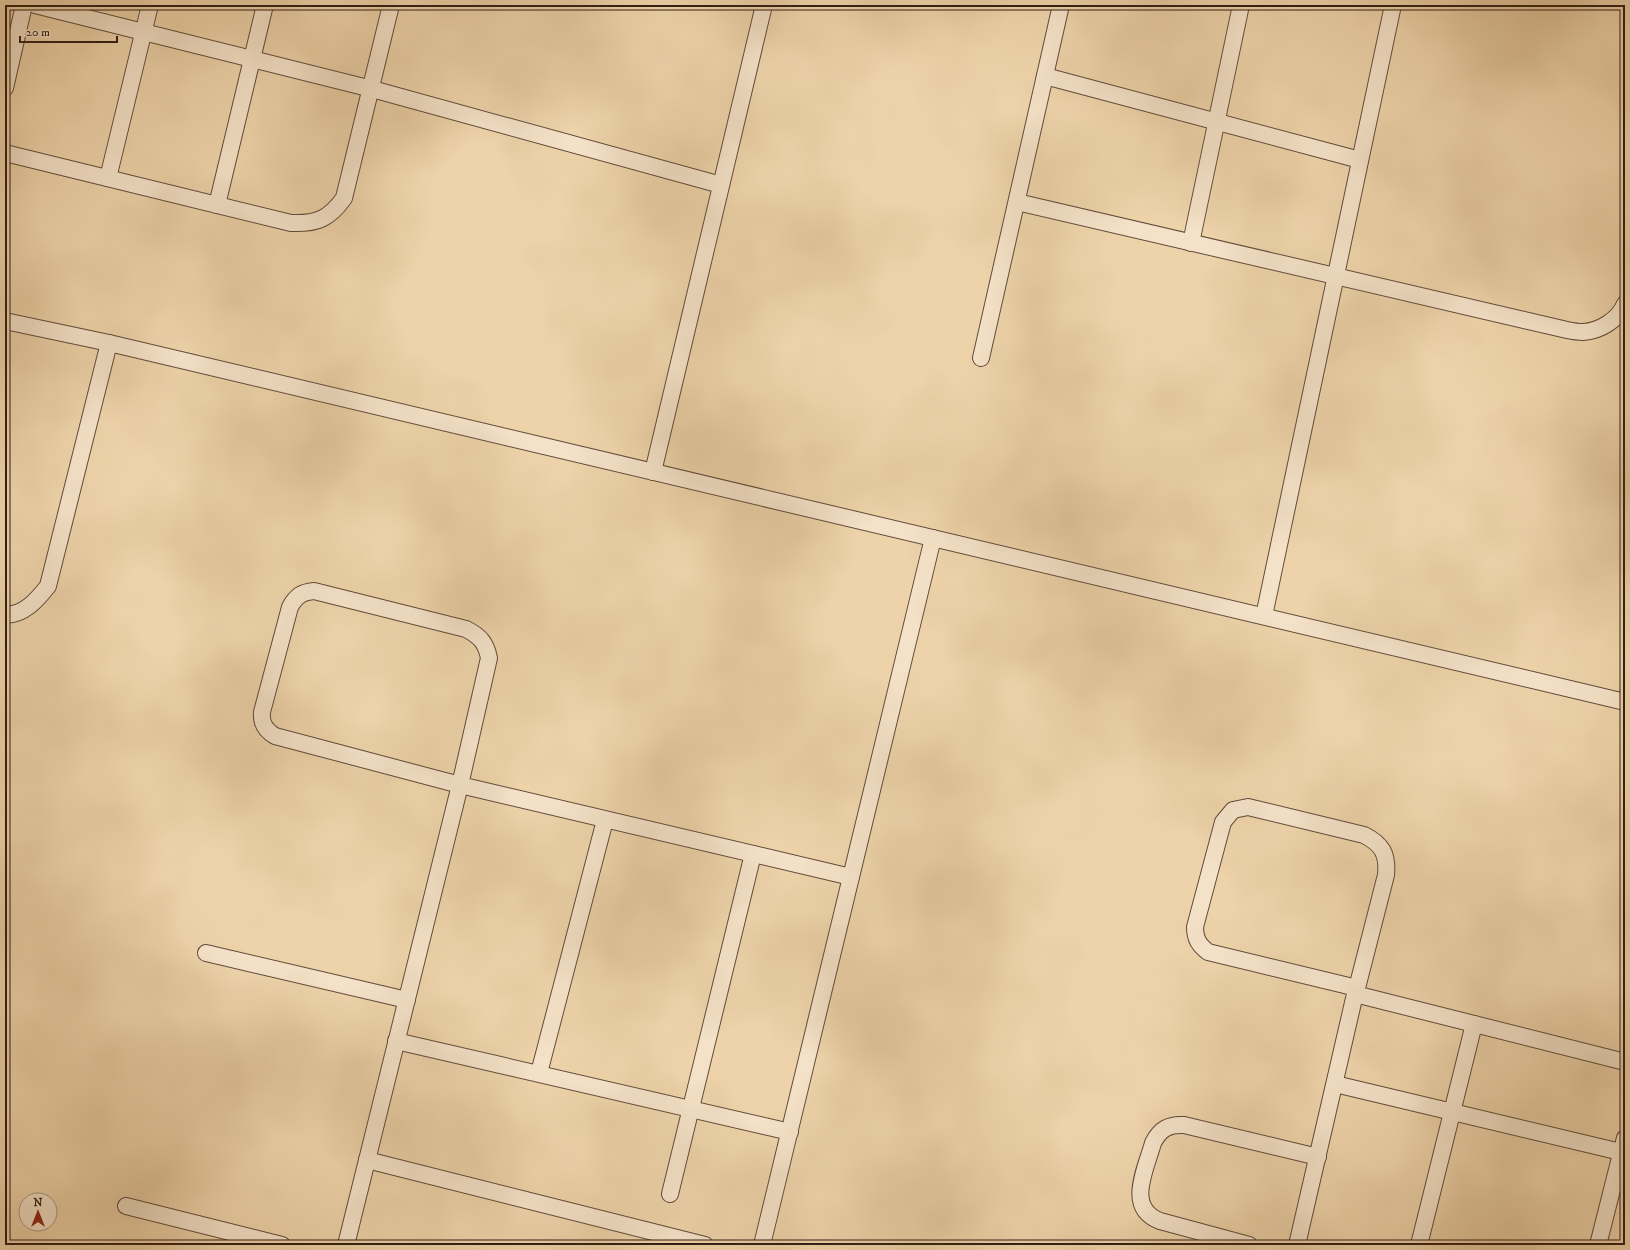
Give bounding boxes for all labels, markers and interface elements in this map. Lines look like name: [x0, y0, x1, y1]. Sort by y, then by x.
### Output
scale bar: [20, 18, 117, 44]
text: 20 m: [26, 25, 50, 40]
north arrow: [18, 1192, 58, 1232]
text: N: [33, 1196, 43, 1210]

